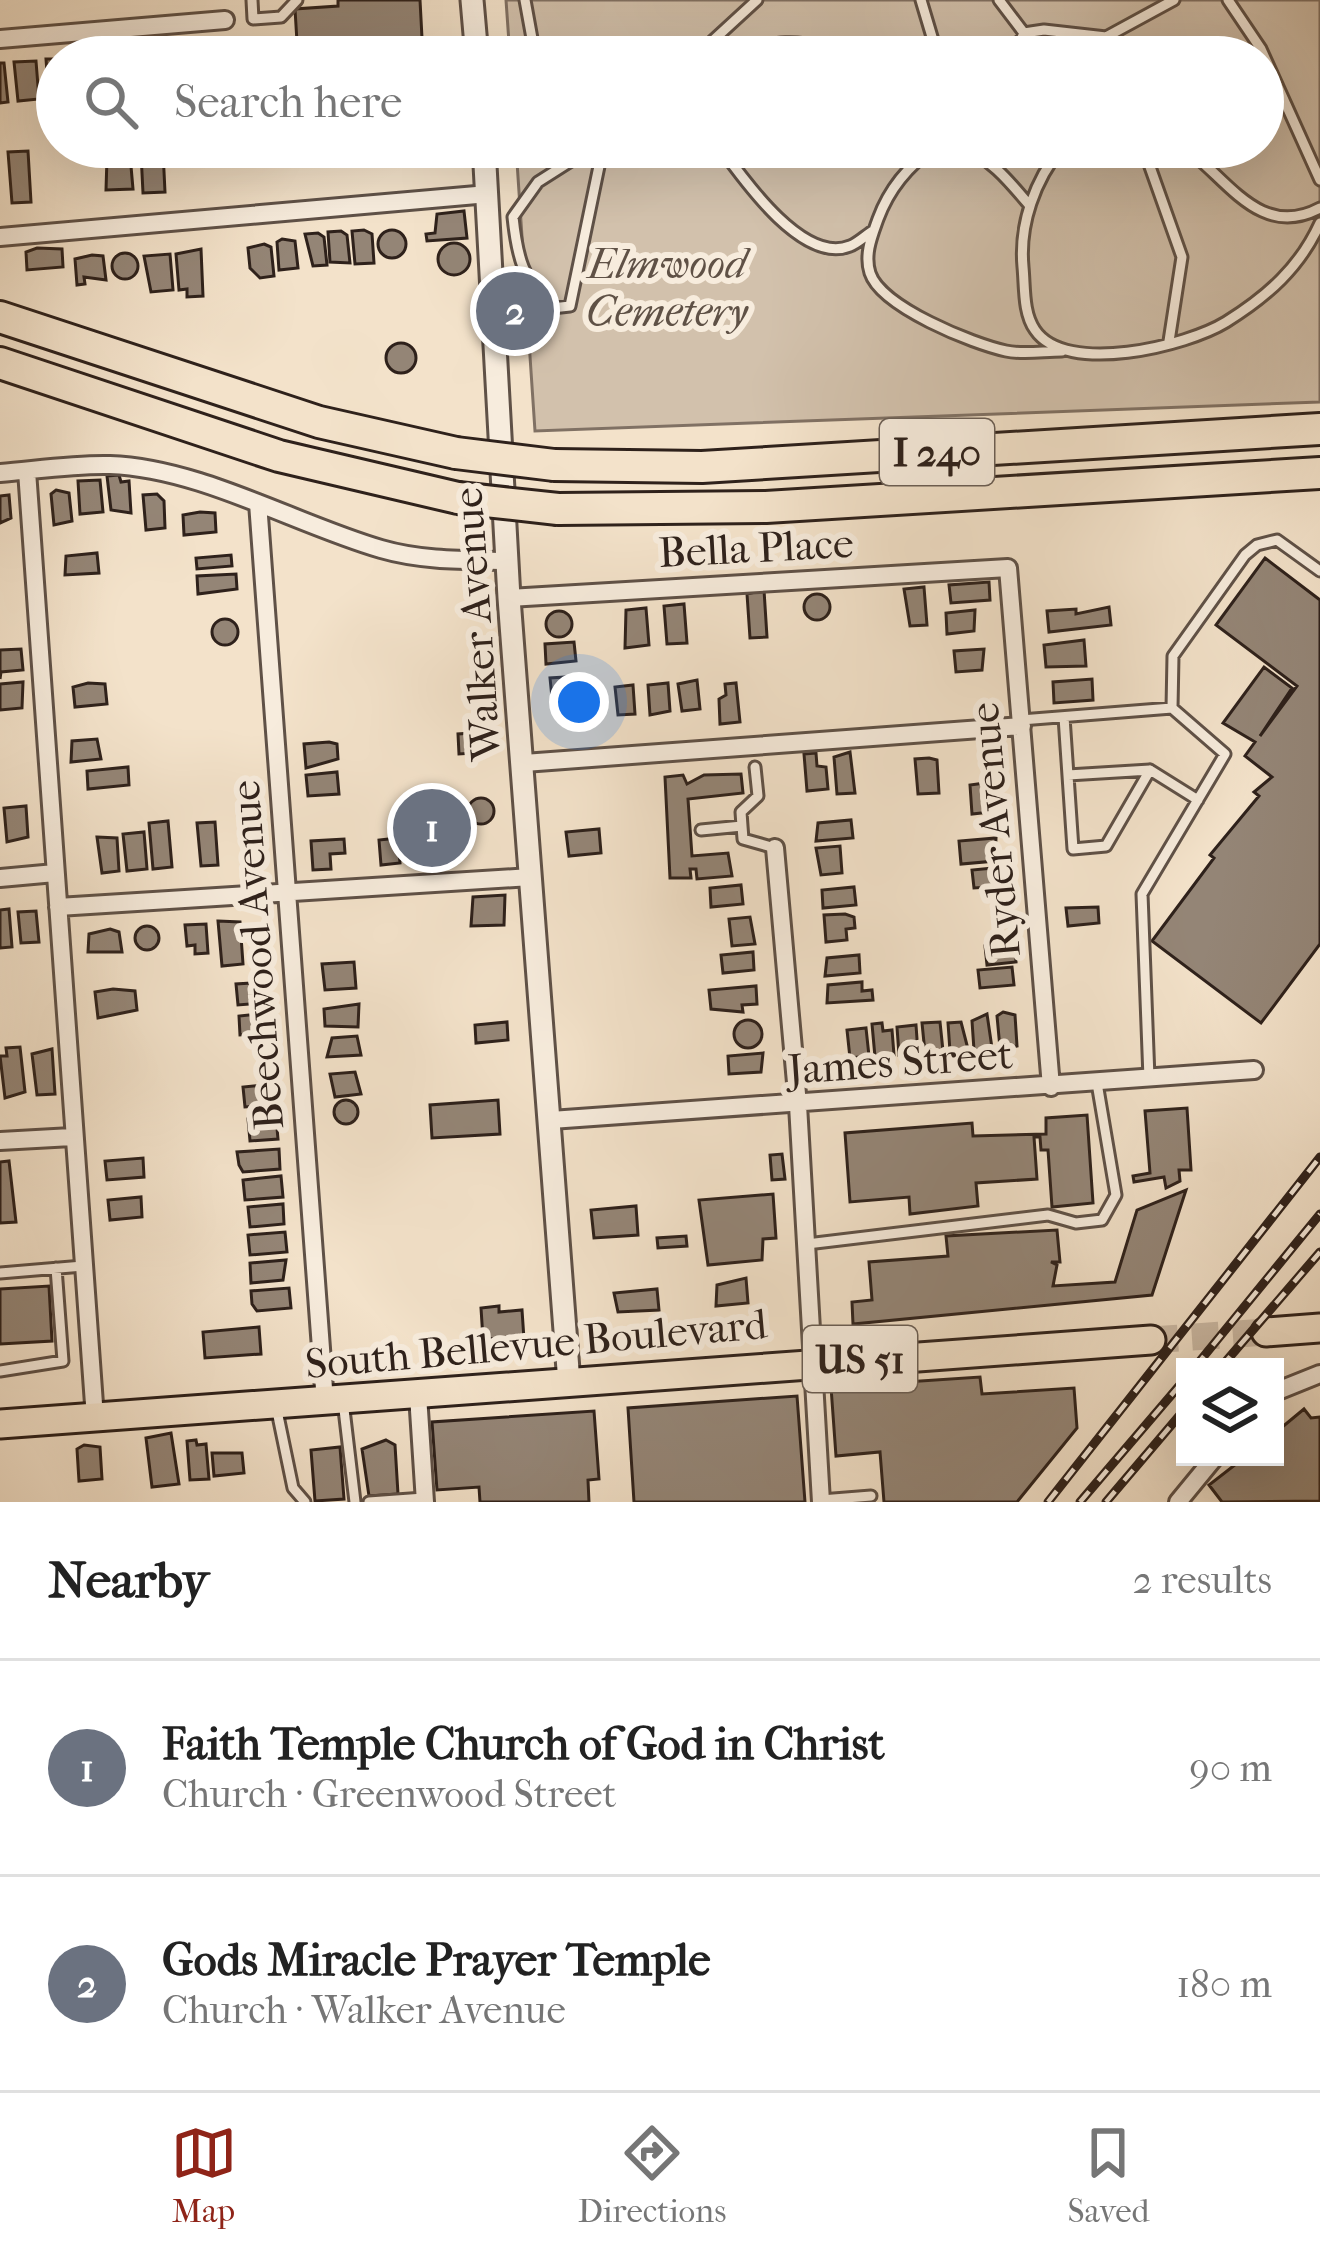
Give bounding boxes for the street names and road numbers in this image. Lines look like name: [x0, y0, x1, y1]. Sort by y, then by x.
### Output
road number: I 240: [880, 419, 994, 485]
street label: Walker Avenue: [444, 486, 512, 763]
street label: Bella Place: [657, 519, 855, 578]
street label: Ryder Avenue: [960, 700, 1031, 959]
street label: Beechwood Avenue: [221, 778, 294, 1131]
street label: James Street: [783, 1030, 1014, 1095]
street label: South Bellevue Boulevard: [303, 1300, 770, 1389]
road number: US 51: [803, 1326, 917, 1392]

